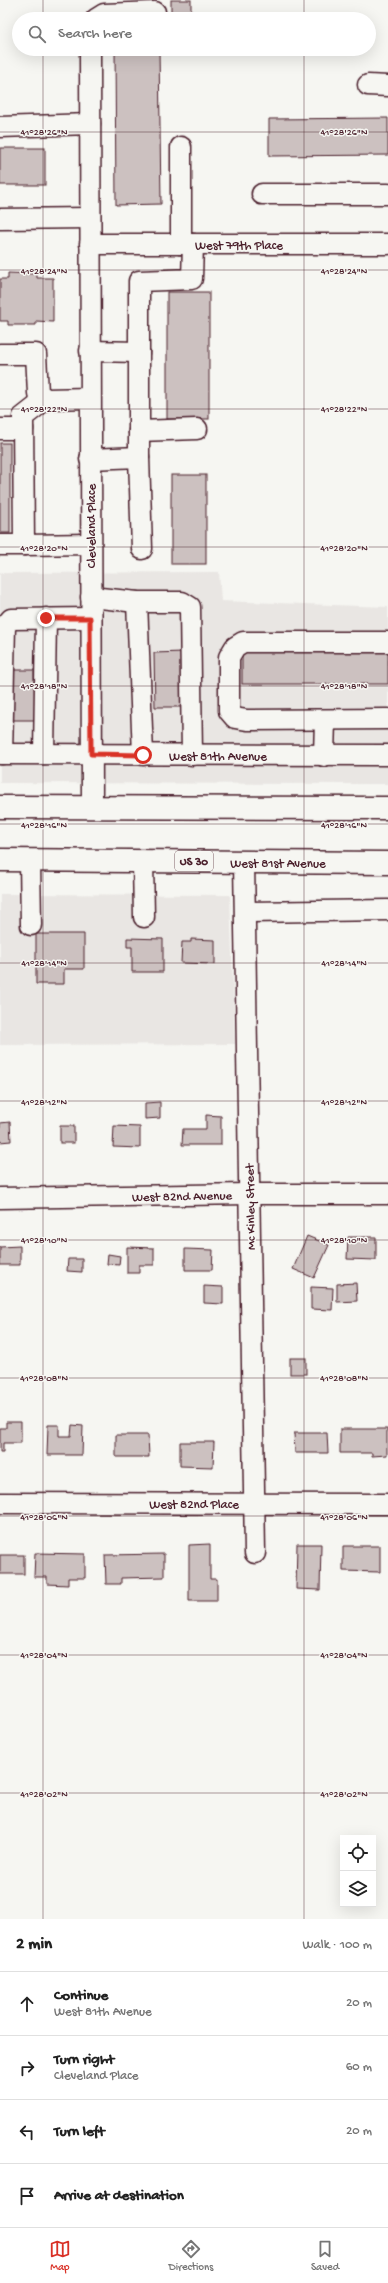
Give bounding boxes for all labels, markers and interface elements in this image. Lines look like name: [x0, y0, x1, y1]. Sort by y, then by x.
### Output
search box: [12, 12, 376, 56]
icon: search: [26, 23, 48, 45]
text: Search here: [58, 25, 132, 43]
text: 41°28'26"N: [21, 127, 68, 139]
text: 41°28'26"N: [321, 127, 368, 139]
street label: West 79th Place: [195, 239, 283, 254]
text: 41°28'24"N: [21, 266, 68, 278]
text: 41°28'24"N: [321, 266, 368, 278]
text: 41°28'22"N: [21, 404, 68, 416]
text: 41°28'22"N: [321, 404, 368, 416]
street label: Cleveland Place: [85, 484, 100, 568]
text: 41°28'20"N: [20, 543, 68, 555]
text: 41°28'20"N: [320, 543, 368, 555]
route end: [37, 609, 55, 627]
text: 41°28'18"N: [21, 681, 68, 693]
text: 41°28'18"N: [321, 681, 368, 693]
route start: [134, 746, 152, 764]
street label: West 81th Avenue: [169, 750, 267, 765]
text: 41°28'16"N: [21, 820, 67, 832]
text: 41°28'16"N: [321, 820, 367, 832]
road number: US 30: [175, 851, 213, 871]
street label: West 81st Avenue: [230, 857, 326, 872]
text: 41°28'14"N: [21, 958, 67, 970]
text: 41°28'14"N: [321, 958, 367, 970]
text: 41°28'12"N: [21, 1097, 67, 1109]
text: 41°28'12"N: [321, 1097, 367, 1109]
street label: Mc Kinley Street: [243, 1162, 260, 1250]
street label: West 82nd Avenue: [132, 1189, 233, 1206]
text: 41°28'10"N: [21, 1235, 68, 1247]
text: 41°28'10"N: [321, 1235, 368, 1247]
text: 41°28'08"N: [20, 1373, 68, 1385]
text: 41°28'08"N: [320, 1373, 368, 1385]
street label: West 82nd Place: [149, 1498, 239, 1513]
text: 41°28'06"N: [20, 1512, 68, 1524]
text: 41°28'06"N: [320, 1512, 368, 1524]
text: 41°28'04"N: [20, 1650, 68, 1662]
text: 41°28'04"N: [320, 1650, 368, 1662]
text: 41°28'02"N: [20, 1789, 68, 1801]
text: 41°28'02"N: [320, 1789, 368, 1801]
map controls: [340, 1835, 376, 1907]
button: locate: [340, 1835, 376, 1871]
button: layers: [340, 1871, 376, 1907]
text: 2 min: [16, 1935, 52, 1955]
text: Walk · 100 m: [303, 1938, 372, 1953]
text: Continue: [54, 1987, 108, 2005]
icon: ahead: [16, 1993, 38, 2015]
text: 20 m: [346, 1996, 372, 2011]
text: West 81th Avenue: [54, 2005, 152, 2020]
text: Turn right: [54, 2051, 114, 2069]
icon: right: [16, 2057, 38, 2079]
text: 60 m: [346, 2060, 372, 2075]
text: Cleveland Place: [54, 2069, 138, 2084]
icon: left: [16, 2121, 38, 2143]
text: Turn left: [54, 2123, 105, 2141]
text: 20 m: [346, 2124, 372, 2139]
icon: arrive: [16, 2185, 38, 2207]
text: Arrive at destination: [54, 2187, 184, 2205]
tab: Map: [49, 2238, 71, 2274]
tab: Directions: [169, 2238, 213, 2274]
tab: Saved: [311, 2238, 339, 2274]

